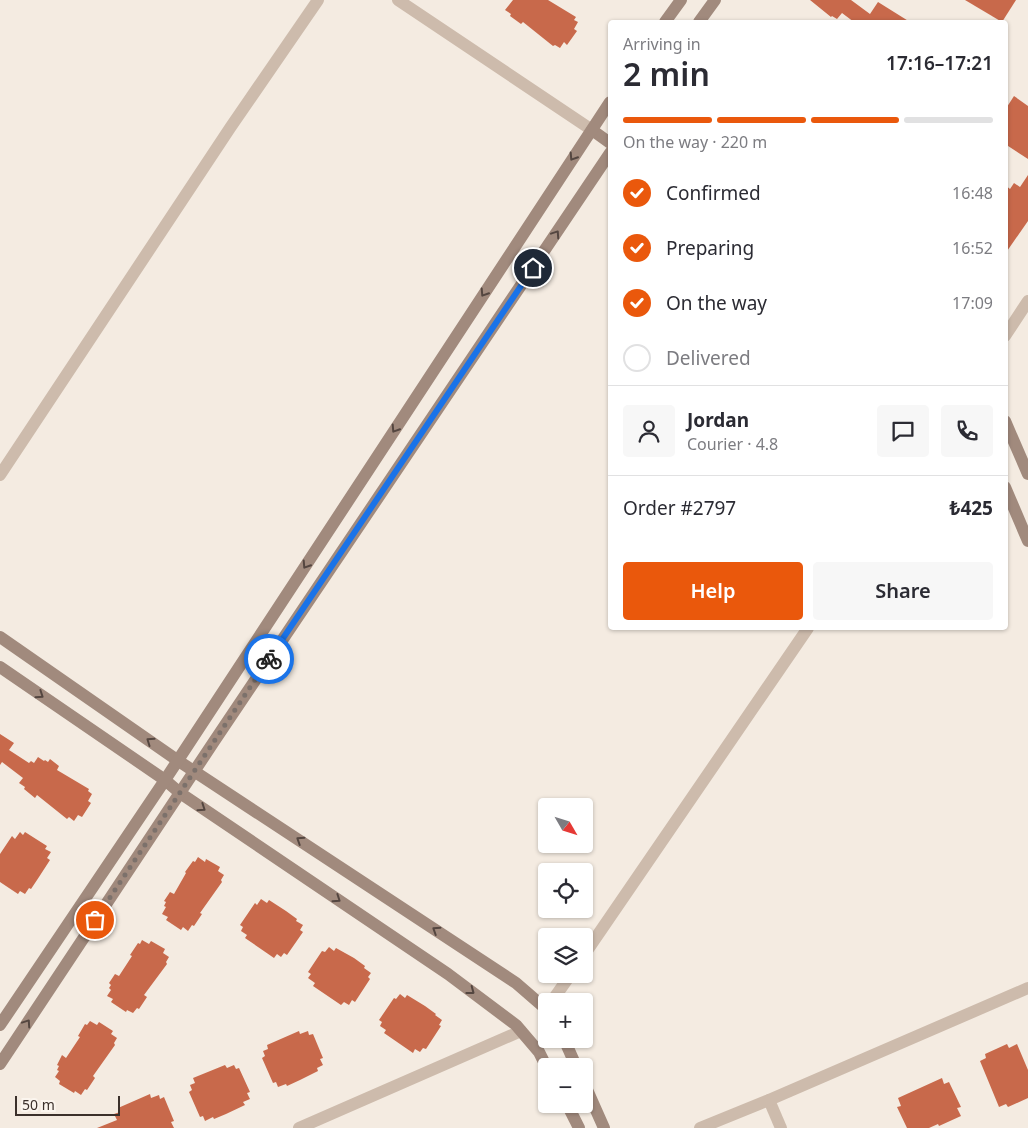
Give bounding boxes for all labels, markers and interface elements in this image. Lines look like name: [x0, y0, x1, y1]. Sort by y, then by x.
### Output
text: Arriving in: [623, 33, 701, 55]
text: 17:16–17:21: [886, 50, 993, 76]
text: 2 min: [623, 52, 710, 95]
text: On the way · 220 m: [623, 131, 767, 153]
one-way arrow: [570, 152, 580, 161]
icon: check: [623, 179, 651, 207]
text: Confirmed: [666, 180, 761, 206]
text: 16:48: [952, 182, 993, 204]
one-way arrow: [549, 230, 559, 239]
icon: check: [623, 234, 651, 262]
text: Preparing: [666, 235, 754, 261]
text: 16:52: [952, 237, 993, 259]
pin: [512, 247, 554, 289]
icon: home: [519, 254, 547, 282]
one-way arrow: [481, 287, 490, 297]
icon: check: [623, 289, 651, 317]
text: On the way: [666, 290, 767, 316]
text: 17:09: [952, 292, 993, 314]
text: Delivered: [666, 345, 751, 371]
button: person: [623, 405, 675, 457]
button: chat: [877, 405, 929, 457]
button: phone: [941, 405, 993, 457]
text: Jordan: [687, 407, 749, 433]
one-way arrow: [392, 423, 401, 433]
text: Courier · 4.8: [687, 433, 778, 455]
text: Order #2797: [623, 495, 736, 521]
text: ₺425: [950, 495, 993, 521]
one-way arrow: [302, 559, 312, 568]
button: Help: [623, 562, 803, 620]
button: Share: [813, 562, 993, 620]
courier: [244, 634, 294, 684]
icon: bike: [255, 645, 283, 673]
one-way arrow: [35, 689, 44, 698]
one-way arrow: [146, 738, 156, 747]
north arrow: [538, 798, 592, 852]
map controls: [538, 798, 593, 1113]
one-way arrow: [196, 802, 206, 811]
one-way arrow: [296, 837, 306, 846]
button: locate: [538, 863, 593, 918]
one-way arrow: [331, 893, 340, 902]
pin: [74, 899, 116, 941]
icon: bag: [81, 906, 109, 934]
one-way arrow: [432, 926, 441, 936]
button: layers: [538, 928, 593, 983]
one-way arrow: [465, 985, 475, 994]
button: +: [538, 993, 593, 1048]
one-way arrow: [21, 1019, 30, 1029]
button: −: [538, 1058, 593, 1113]
scale bar: [15, 1093, 120, 1116]
text: 50 m: [22, 1095, 55, 1114]

